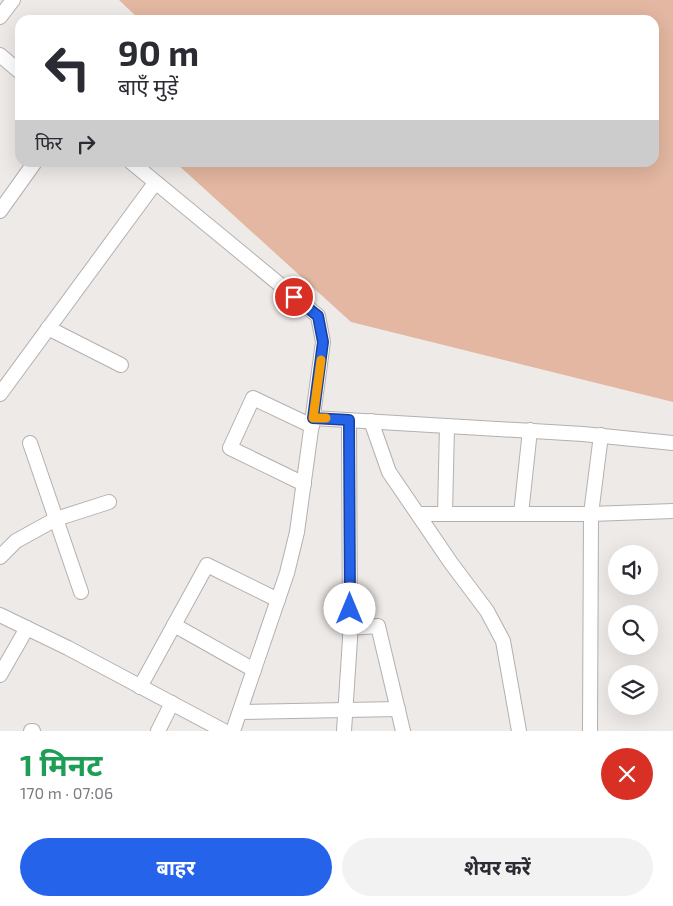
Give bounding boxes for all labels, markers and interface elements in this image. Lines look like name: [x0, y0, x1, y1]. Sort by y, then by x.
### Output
text: 90 m: [118, 31, 199, 73]
icon: left: [35, 35, 100, 100]
text: बाएँ मुड़ें: [118, 73, 178, 99]
icon: right: [72, 130, 100, 158]
text: फिर: [35, 131, 62, 154]
pin: [273, 276, 315, 318]
icon: arrive: [280, 283, 308, 311]
map controls: [608, 545, 658, 715]
button: sound: [608, 545, 658, 595]
position arrow: [323, 582, 375, 634]
button: search: [608, 605, 658, 655]
button: layers: [608, 665, 658, 715]
text: 1 मिनट: [20, 746, 102, 782]
button: close: [601, 748, 653, 800]
text: 170 m · 07:06: [20, 783, 113, 802]
button: बाहर: [20, 838, 332, 896]
button: शेयर करें: [342, 838, 653, 896]

